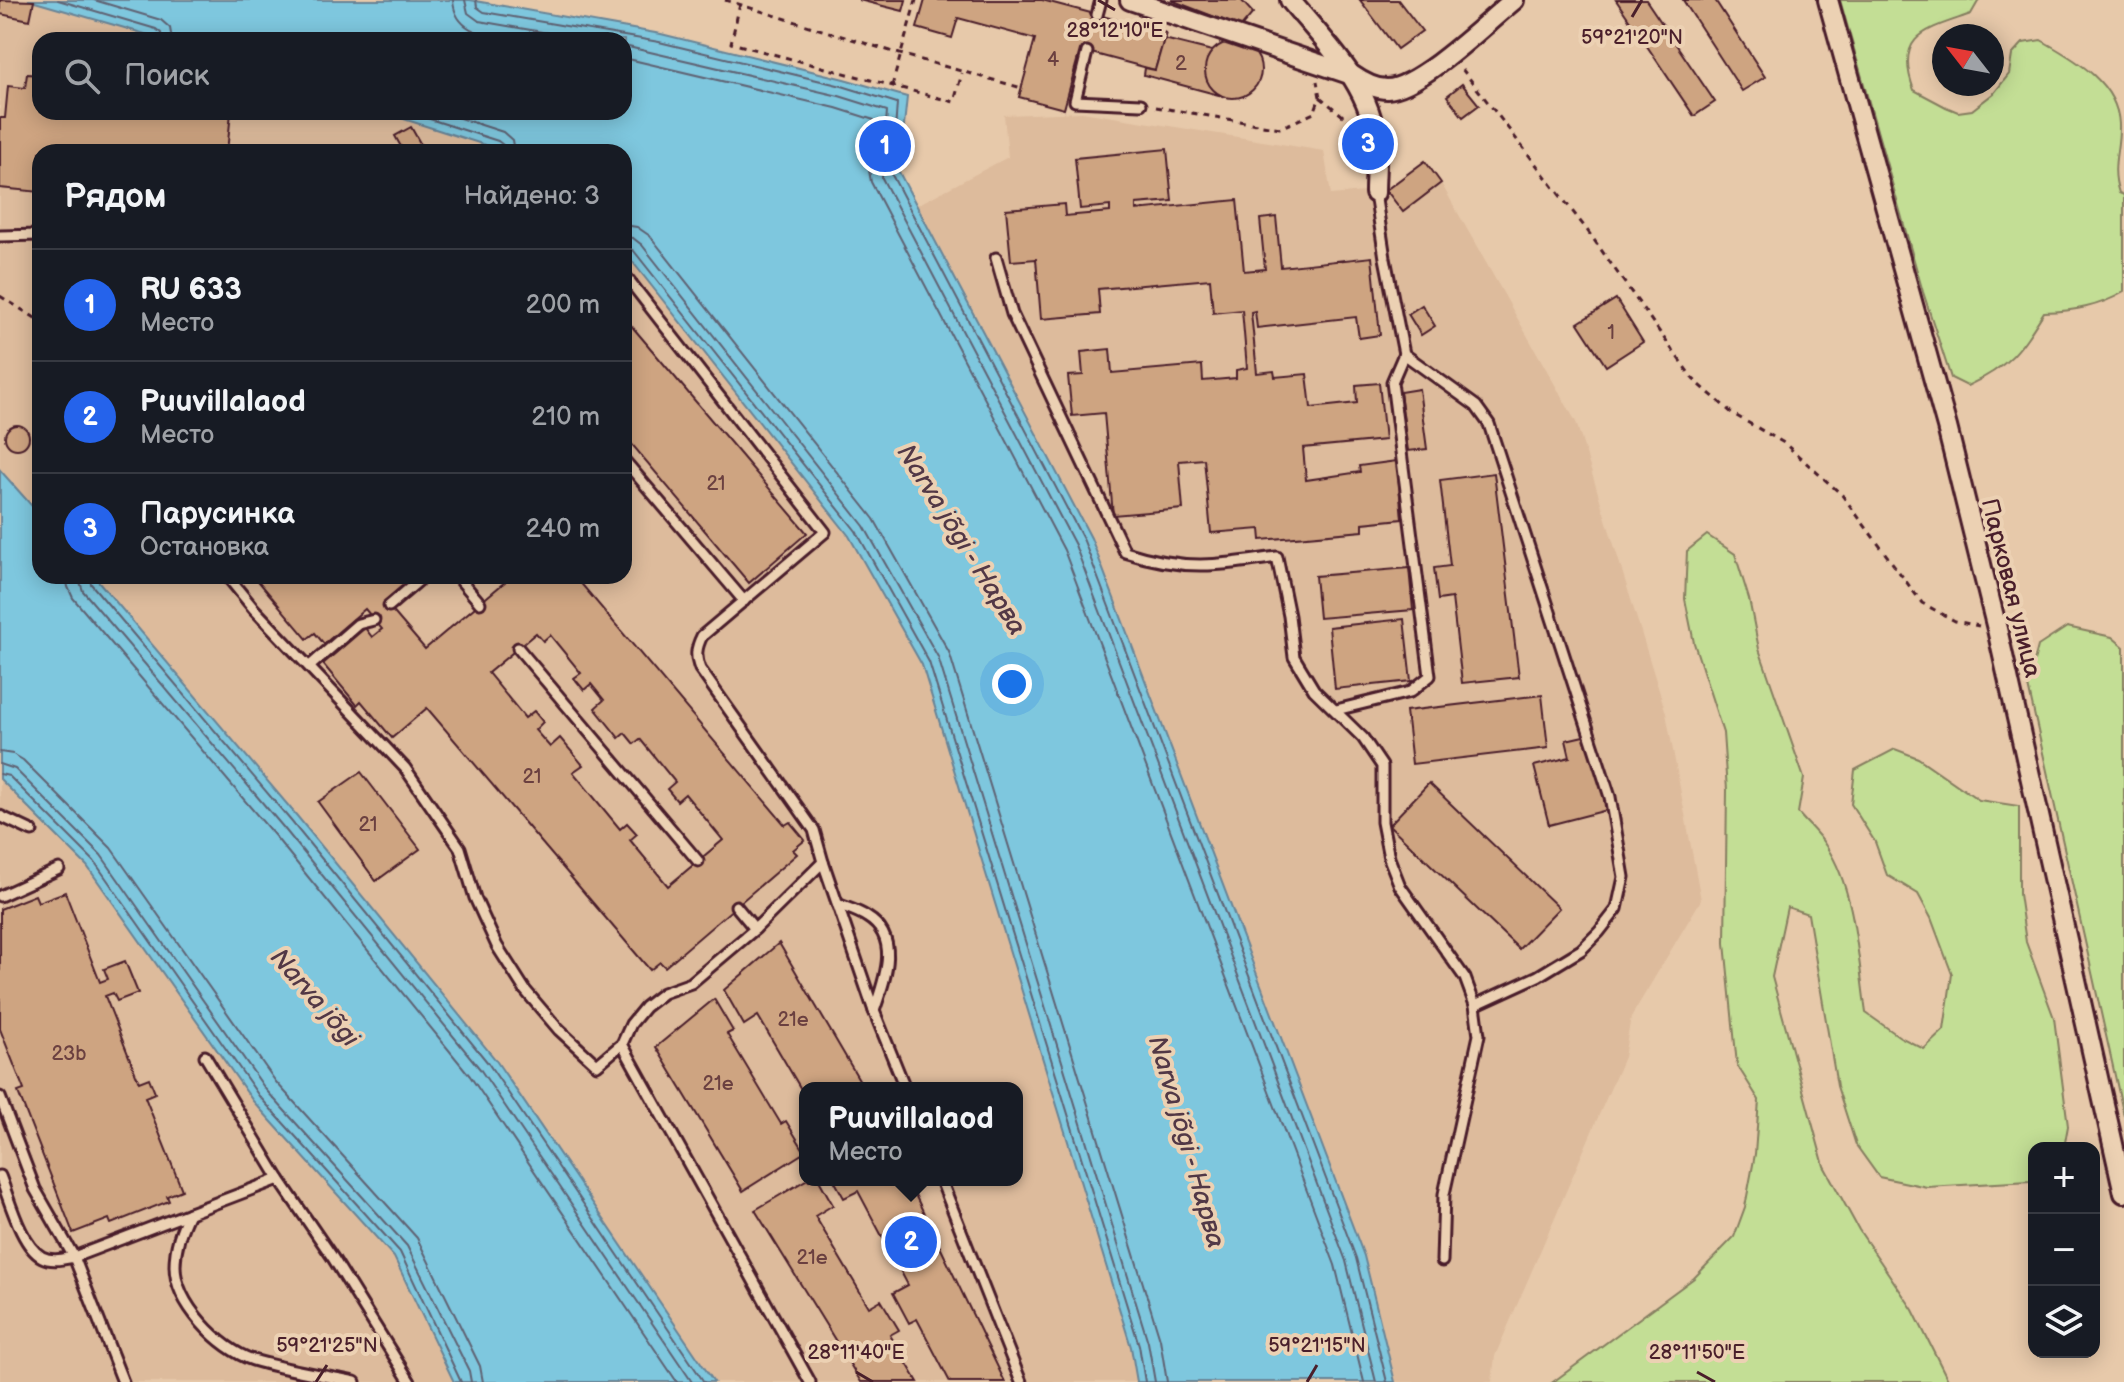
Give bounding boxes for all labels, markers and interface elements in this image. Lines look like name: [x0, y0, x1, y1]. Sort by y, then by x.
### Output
text: 28°12'10"E: [1067, 19, 1163, 43]
north arrow: [1932, 24, 2004, 96]
text: 59°21'20"N: [1581, 26, 1683, 50]
search box: [32, 32, 632, 120]
house number: 4: [1047, 48, 1059, 72]
house number: 2: [1175, 52, 1187, 76]
icon: search: [60, 54, 104, 98]
text: Поиск: [124, 58, 210, 94]
pin: 3: [1342, 114, 1394, 174]
pin: 1: [859, 116, 911, 176]
text: Рядом: [64, 176, 166, 217]
text: Найдено: 3: [464, 181, 600, 212]
text: RU 633: [140, 272, 242, 308]
text: 1: [85, 290, 95, 321]
text: 200 m: [526, 290, 600, 321]
text: Место: [140, 308, 214, 339]
house number: 1: [1607, 321, 1615, 345]
text: Puuvillalaod: [140, 384, 306, 420]
text: 2: [82, 402, 98, 433]
text: 210 m: [531, 402, 600, 433]
text: Место: [140, 420, 214, 451]
water label: Narva jõgi - Нарва: [890, 439, 1032, 641]
house number: 21: [706, 472, 726, 496]
street label: Парковая улица: [1975, 495, 2047, 681]
text: Парусинка: [140, 496, 295, 532]
text: 3: [82, 514, 98, 545]
text: 240 m: [525, 514, 600, 545]
text: Остановка: [140, 532, 269, 563]
your location: [992, 664, 1032, 704]
house number: 21: [522, 765, 542, 789]
house number: 21: [358, 813, 378, 837]
water label: Narva jõgi: [263, 943, 366, 1054]
house number: 21e: [777, 1008, 809, 1032]
water label: Narva jõgi - Нарва: [1141, 1032, 1231, 1252]
house number: 23b: [52, 1042, 86, 1066]
house number: 21e: [702, 1072, 734, 1096]
popup: [799, 1082, 1023, 1186]
text: Puuvillalaod: [828, 1101, 994, 1137]
text: Место: [828, 1137, 902, 1168]
map controls: [2028, 1142, 2100, 1358]
button: +: [2028, 1142, 2100, 1214]
pin: 2: [885, 1212, 937, 1272]
button: −: [2028, 1214, 2100, 1286]
house number: 21e: [796, 1246, 828, 1270]
button: layers: [2028, 1286, 2100, 1358]
text: 59°21'25"N: [276, 1334, 378, 1358]
text: 59°21'15"N: [1268, 1334, 1366, 1358]
text: 28°11'40"E: [807, 1341, 905, 1365]
text: 28°11'50"E: [1649, 1341, 1745, 1365]

